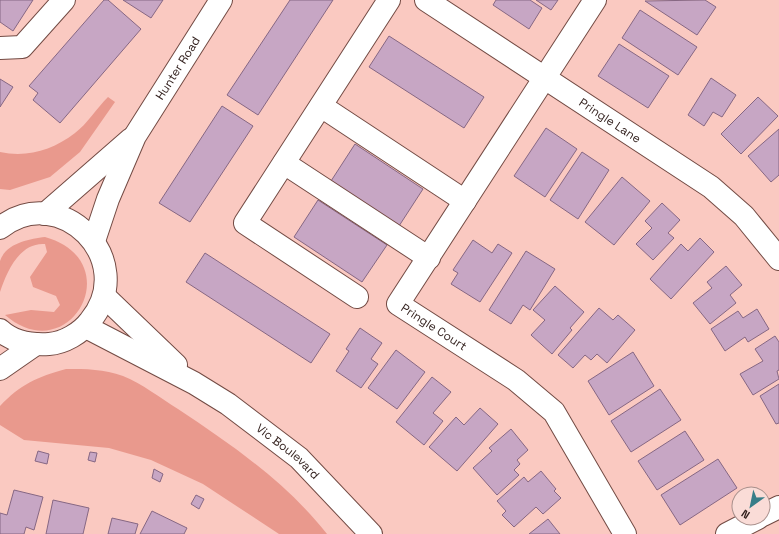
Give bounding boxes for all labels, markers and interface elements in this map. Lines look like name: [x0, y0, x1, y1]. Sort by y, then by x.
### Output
street label: Hunter Road: [152, 34, 204, 103]
street label: Pringle Lane: [576, 95, 644, 147]
street label: Pringle Court: [398, 300, 470, 354]
street label: Vic Boulevard: [253, 420, 323, 483]
north arrow: [731, 486, 771, 526]
text: N: [739, 507, 752, 522]

